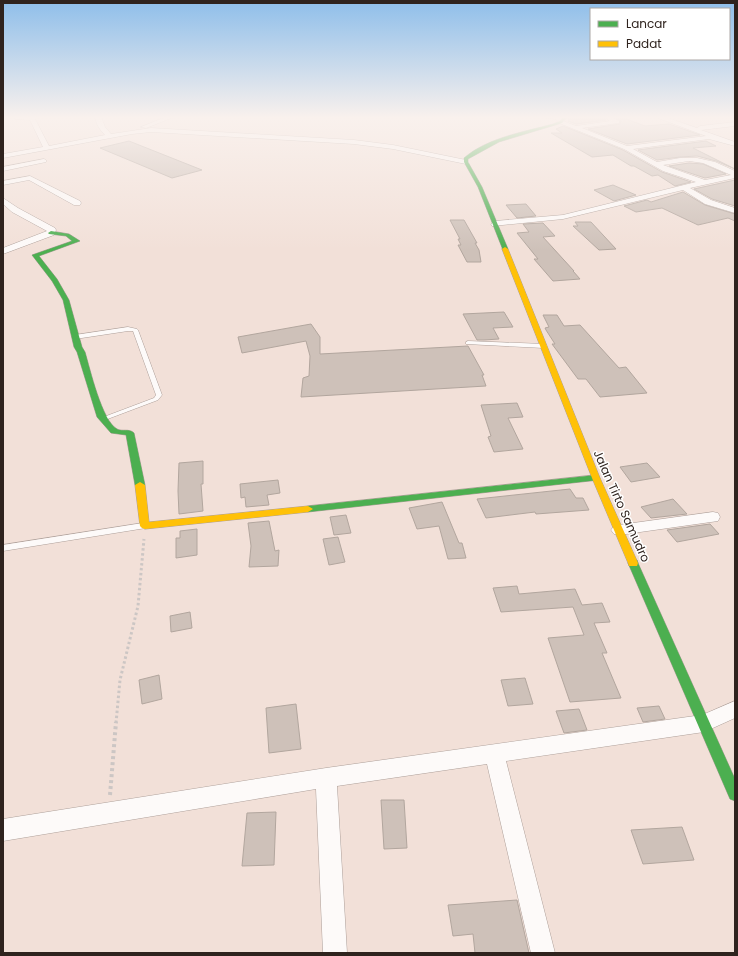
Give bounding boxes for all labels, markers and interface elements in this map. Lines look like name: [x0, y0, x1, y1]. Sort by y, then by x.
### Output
legend: [590, 8, 730, 60]
text: Lancar: [626, 15, 667, 32]
text: Padat: [626, 35, 662, 52]
street label: Jalan Tirto Samudro: [590, 447, 655, 565]

